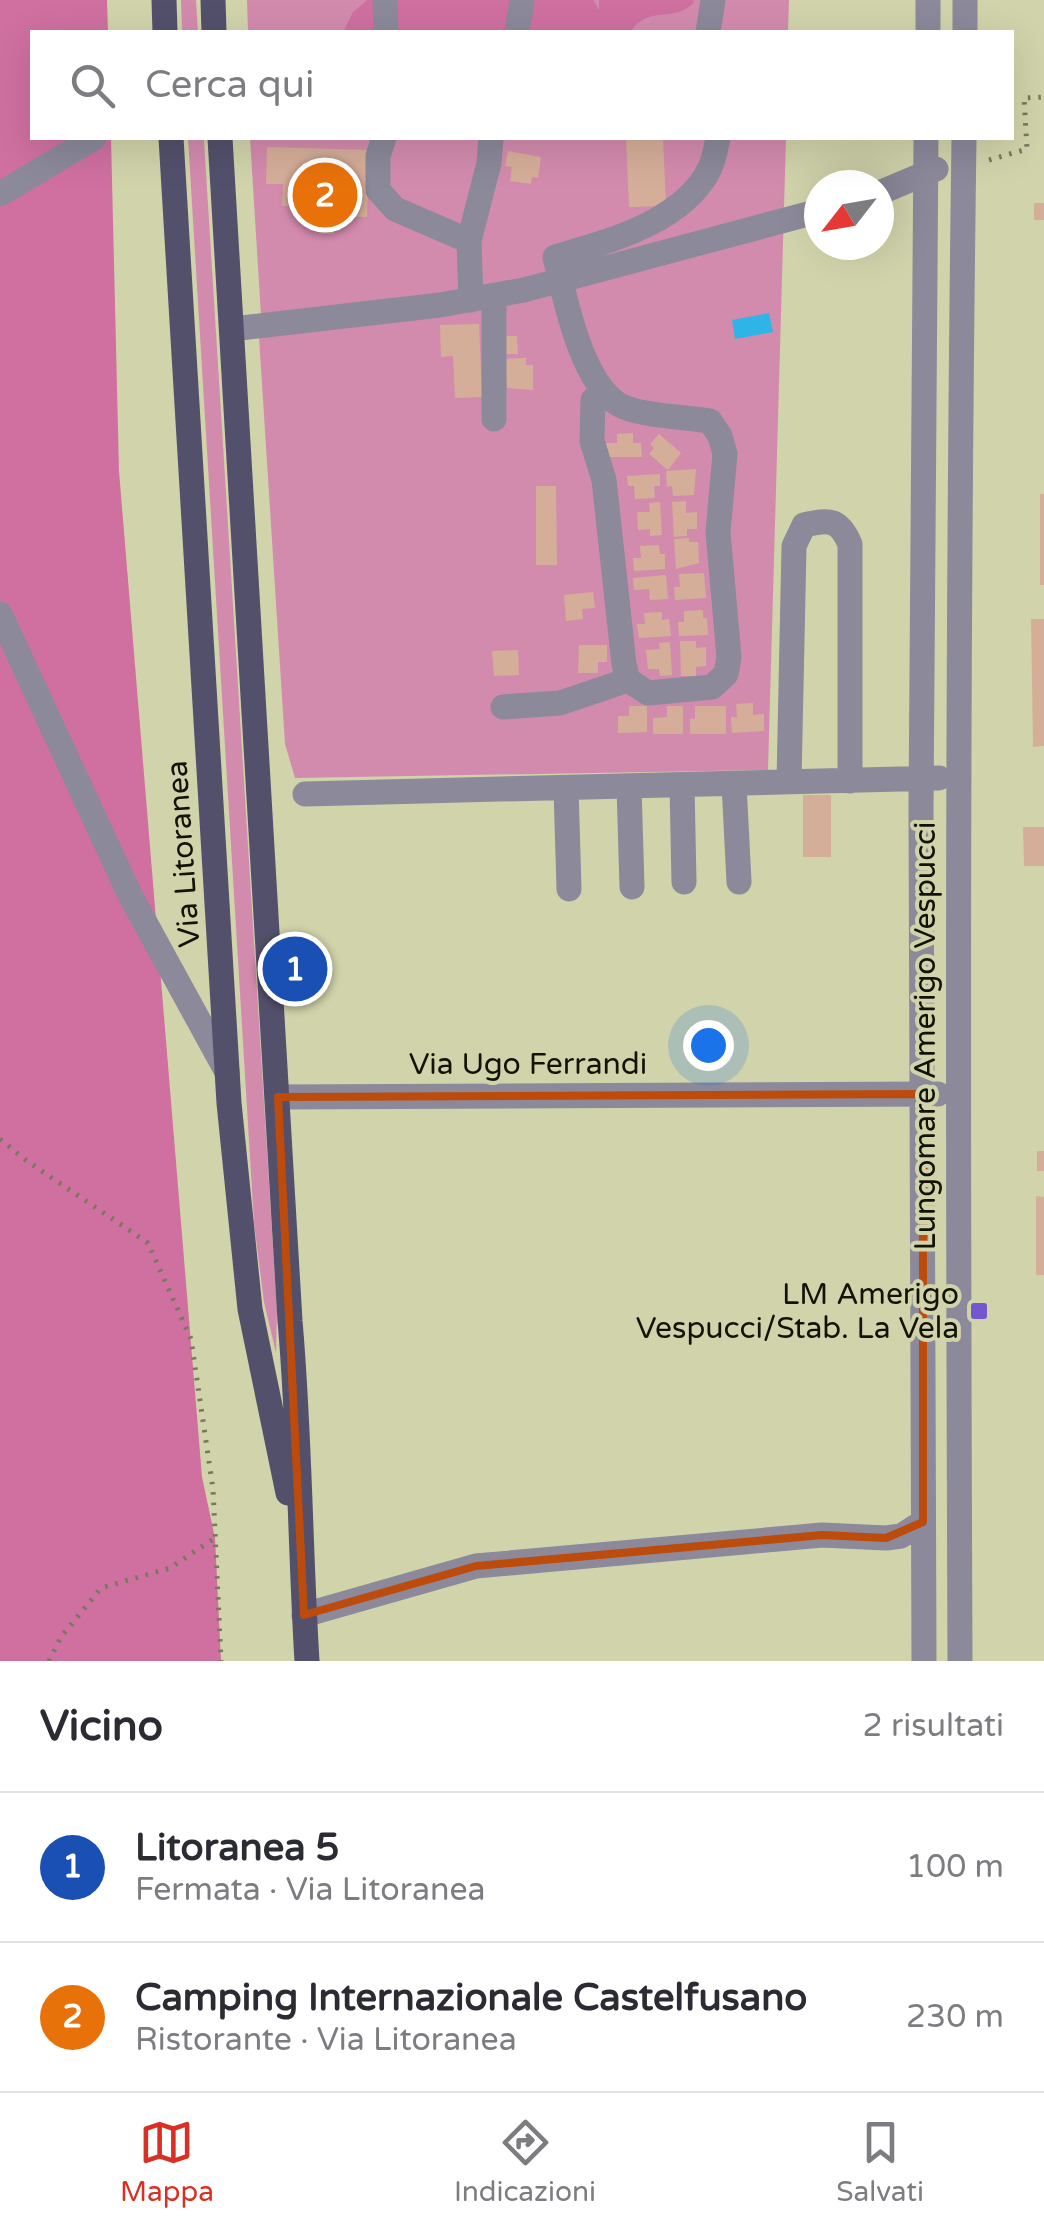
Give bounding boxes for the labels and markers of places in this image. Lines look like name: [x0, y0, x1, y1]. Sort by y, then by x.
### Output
pin: 2: [292, 158, 358, 232]
pin: 1: [262, 932, 328, 1006]
place label: LM Amerigo Vespucci/Stab. La Vela: [636, 1276, 959, 1347]
marker: LM Amerigo Vespucci/Stab. La Vela: [968, 1300, 990, 1322]

